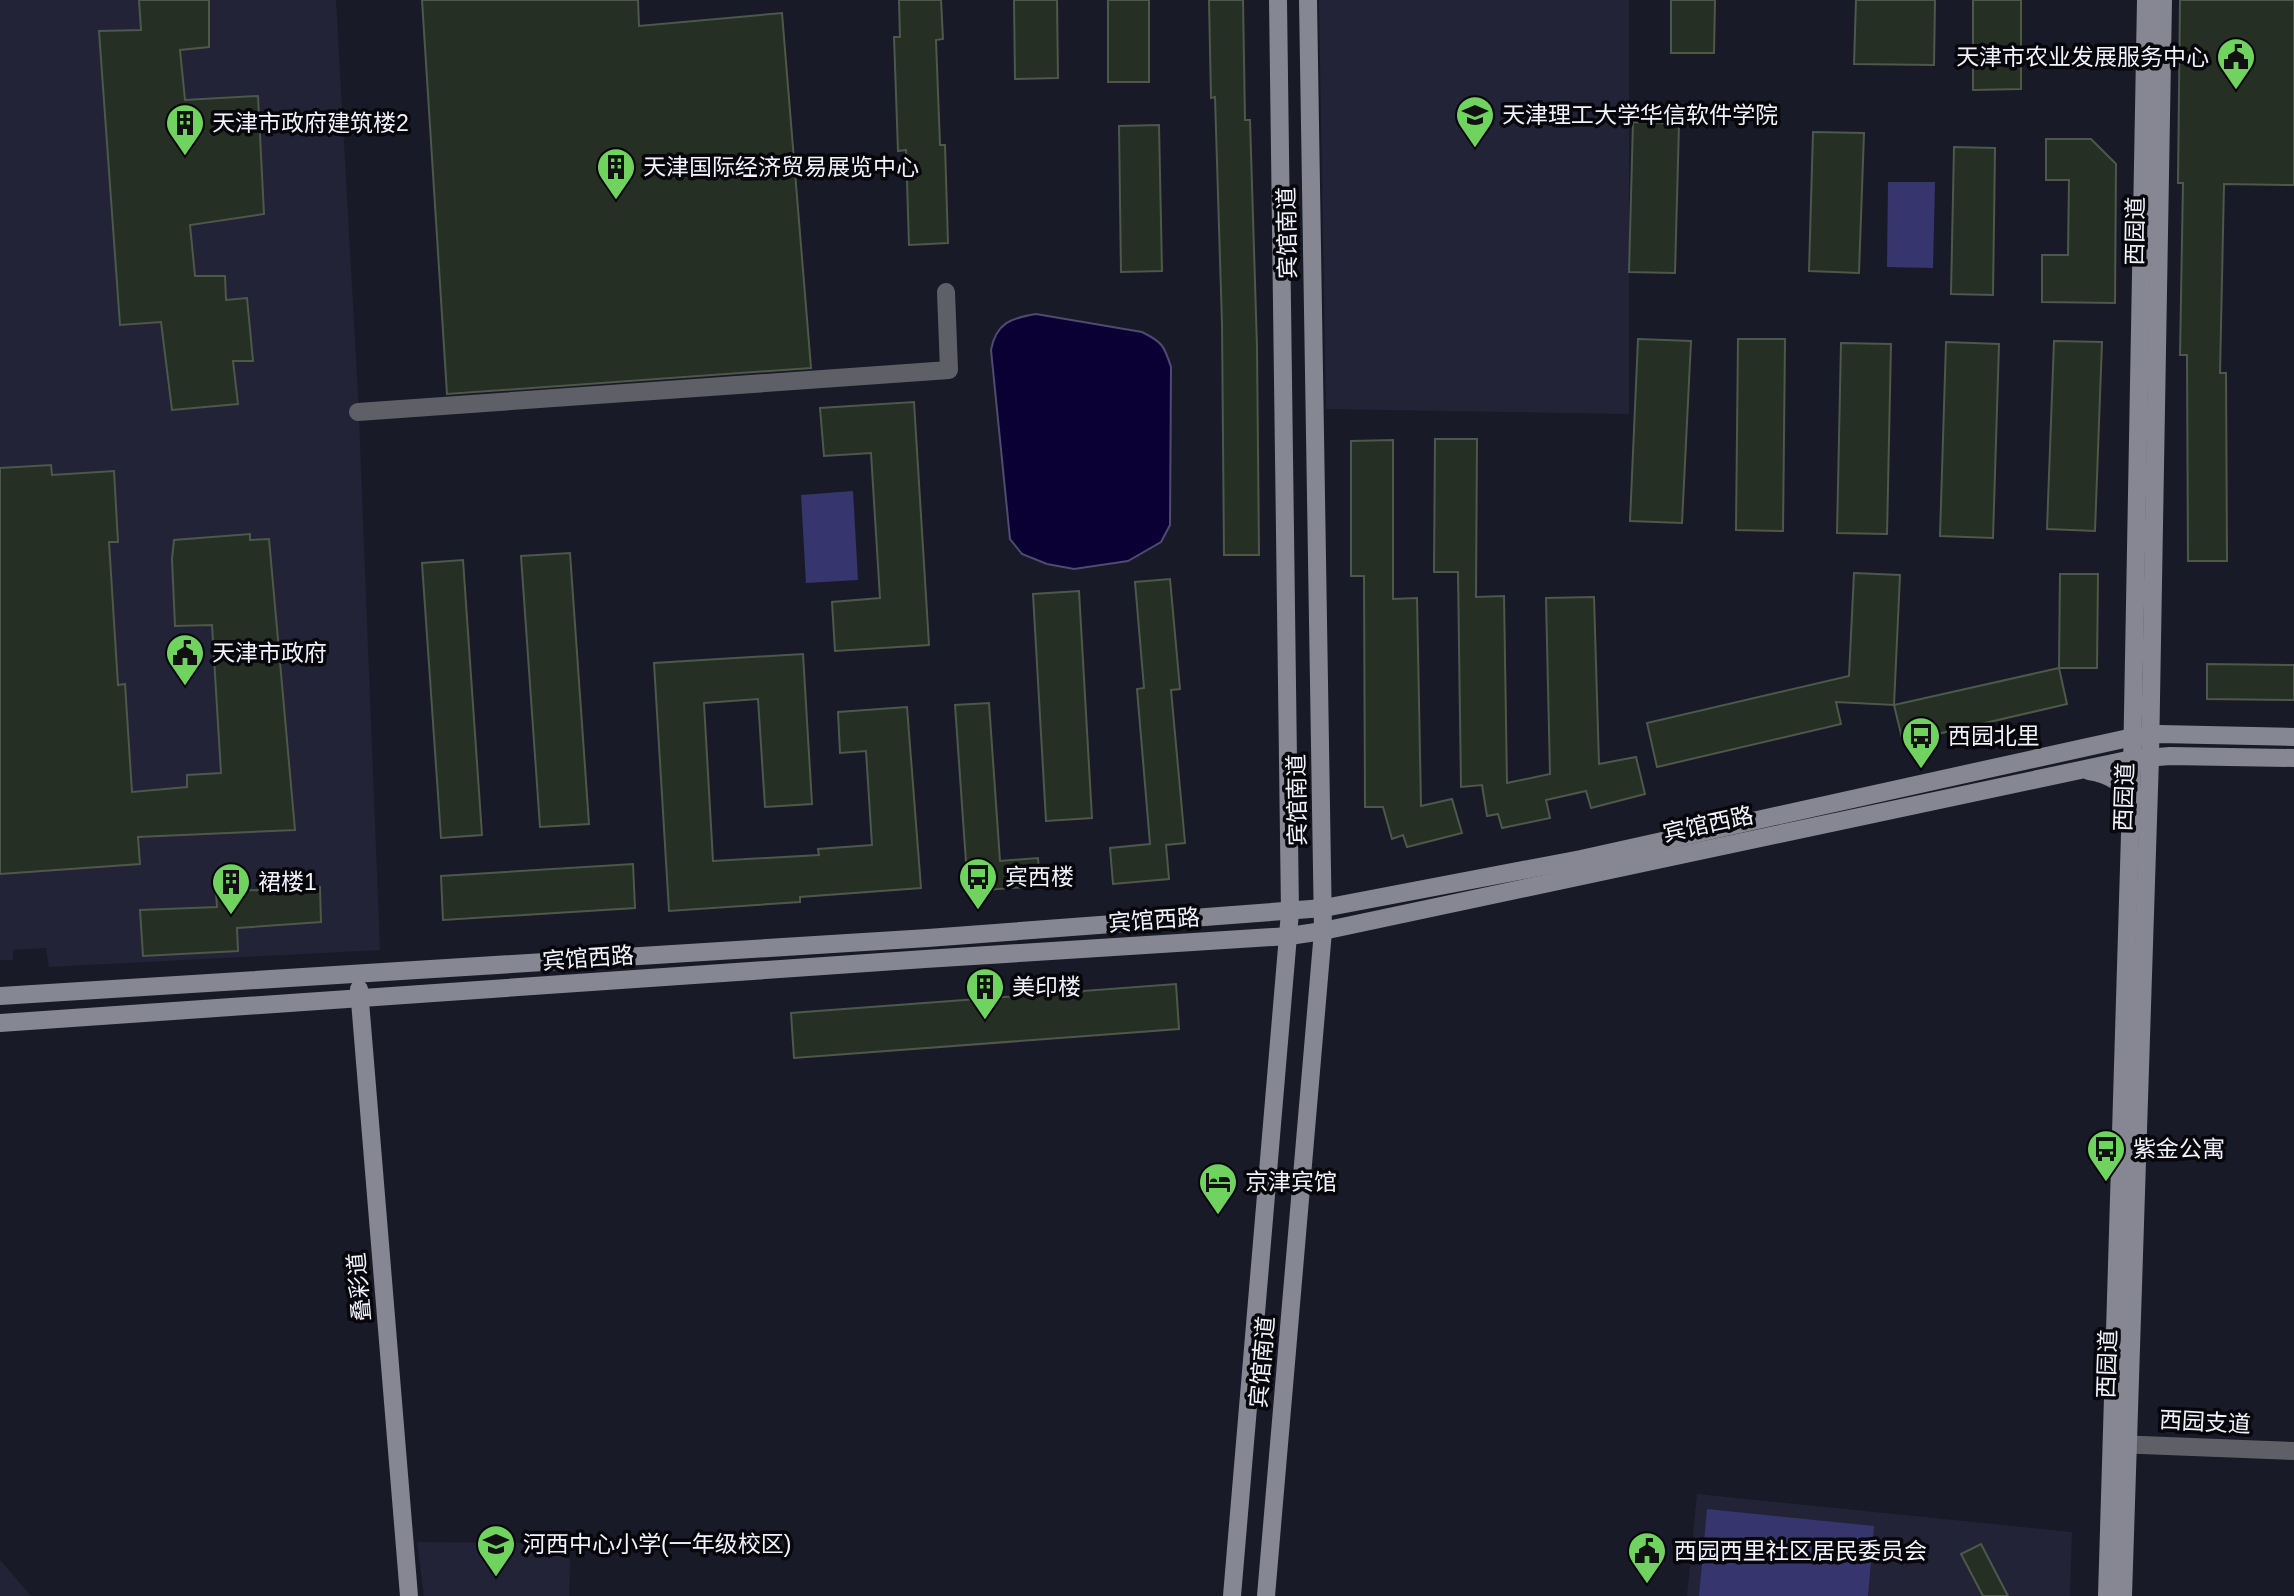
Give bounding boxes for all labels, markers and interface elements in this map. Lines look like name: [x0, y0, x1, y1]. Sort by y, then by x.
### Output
public building icon: 天津市农业发展服务中心: [2215, 36, 2257, 91]
place label: 天津市农业发展服务中心: [1956, 44, 2209, 70]
school or university icon: 天津理工大学华信软件学院: [1454, 94, 1496, 149]
building icon: 天津市政府建筑楼2: [164, 102, 206, 157]
place label: 天津理工大学华信软件学院: [1502, 102, 1778, 128]
place label: 天津市政府建筑楼2: [212, 110, 409, 136]
building icon: 天津国际经济贸易展览中心: [595, 146, 637, 201]
place label: 天津国际经济贸易展览中心: [643, 154, 919, 180]
street label: 宾馆南道: [1273, 187, 1301, 279]
street label: 西园道: [2121, 196, 2149, 266]
public building icon: 天津市政府: [164, 632, 206, 687]
place label: 天津市政府: [212, 640, 327, 666]
bus stop icon: 西园北里: [1900, 715, 1942, 770]
place label: 西园北里: [1948, 723, 2040, 749]
street label: 宾馆南道: [1283, 754, 1311, 846]
street label: 西园道: [2110, 762, 2138, 832]
street label: 宾馆西路: [1660, 802, 1756, 846]
bus stop icon: 宾西楼: [957, 856, 999, 911]
building icon: 裙楼1: [210, 861, 252, 916]
place label: 宾西楼: [1005, 864, 1074, 890]
place label: 裙楼1: [258, 869, 317, 895]
street label: 宾馆西路: [1107, 904, 1201, 936]
street label: 宾馆西路: [541, 942, 635, 974]
building icon: 美印楼: [964, 966, 1006, 1021]
place label: 美印楼: [1012, 974, 1081, 1000]
bus stop icon: 紫金公寓: [2085, 1128, 2127, 1183]
place label: 紫金公寓: [2133, 1136, 2225, 1162]
hotel icon: 京津宾馆: [1197, 1161, 1239, 1216]
place label: 京津宾馆: [1245, 1169, 1337, 1195]
street label: 叠彩道: [343, 1251, 375, 1323]
street label: 宾馆南道: [1245, 1315, 1279, 1409]
street label: 西园道: [2093, 1329, 2121, 1399]
street label: 西园支道: [2158, 1407, 2252, 1437]
school or university icon: 河西中心小学(一年级校区): [475, 1523, 517, 1578]
public building icon: 西园西里社区居民委员会: [1626, 1530, 1668, 1585]
place label: 河西中心小学(一年级校区): [523, 1531, 791, 1557]
place label: 西园西里社区居民委员会: [1674, 1538, 1927, 1564]

